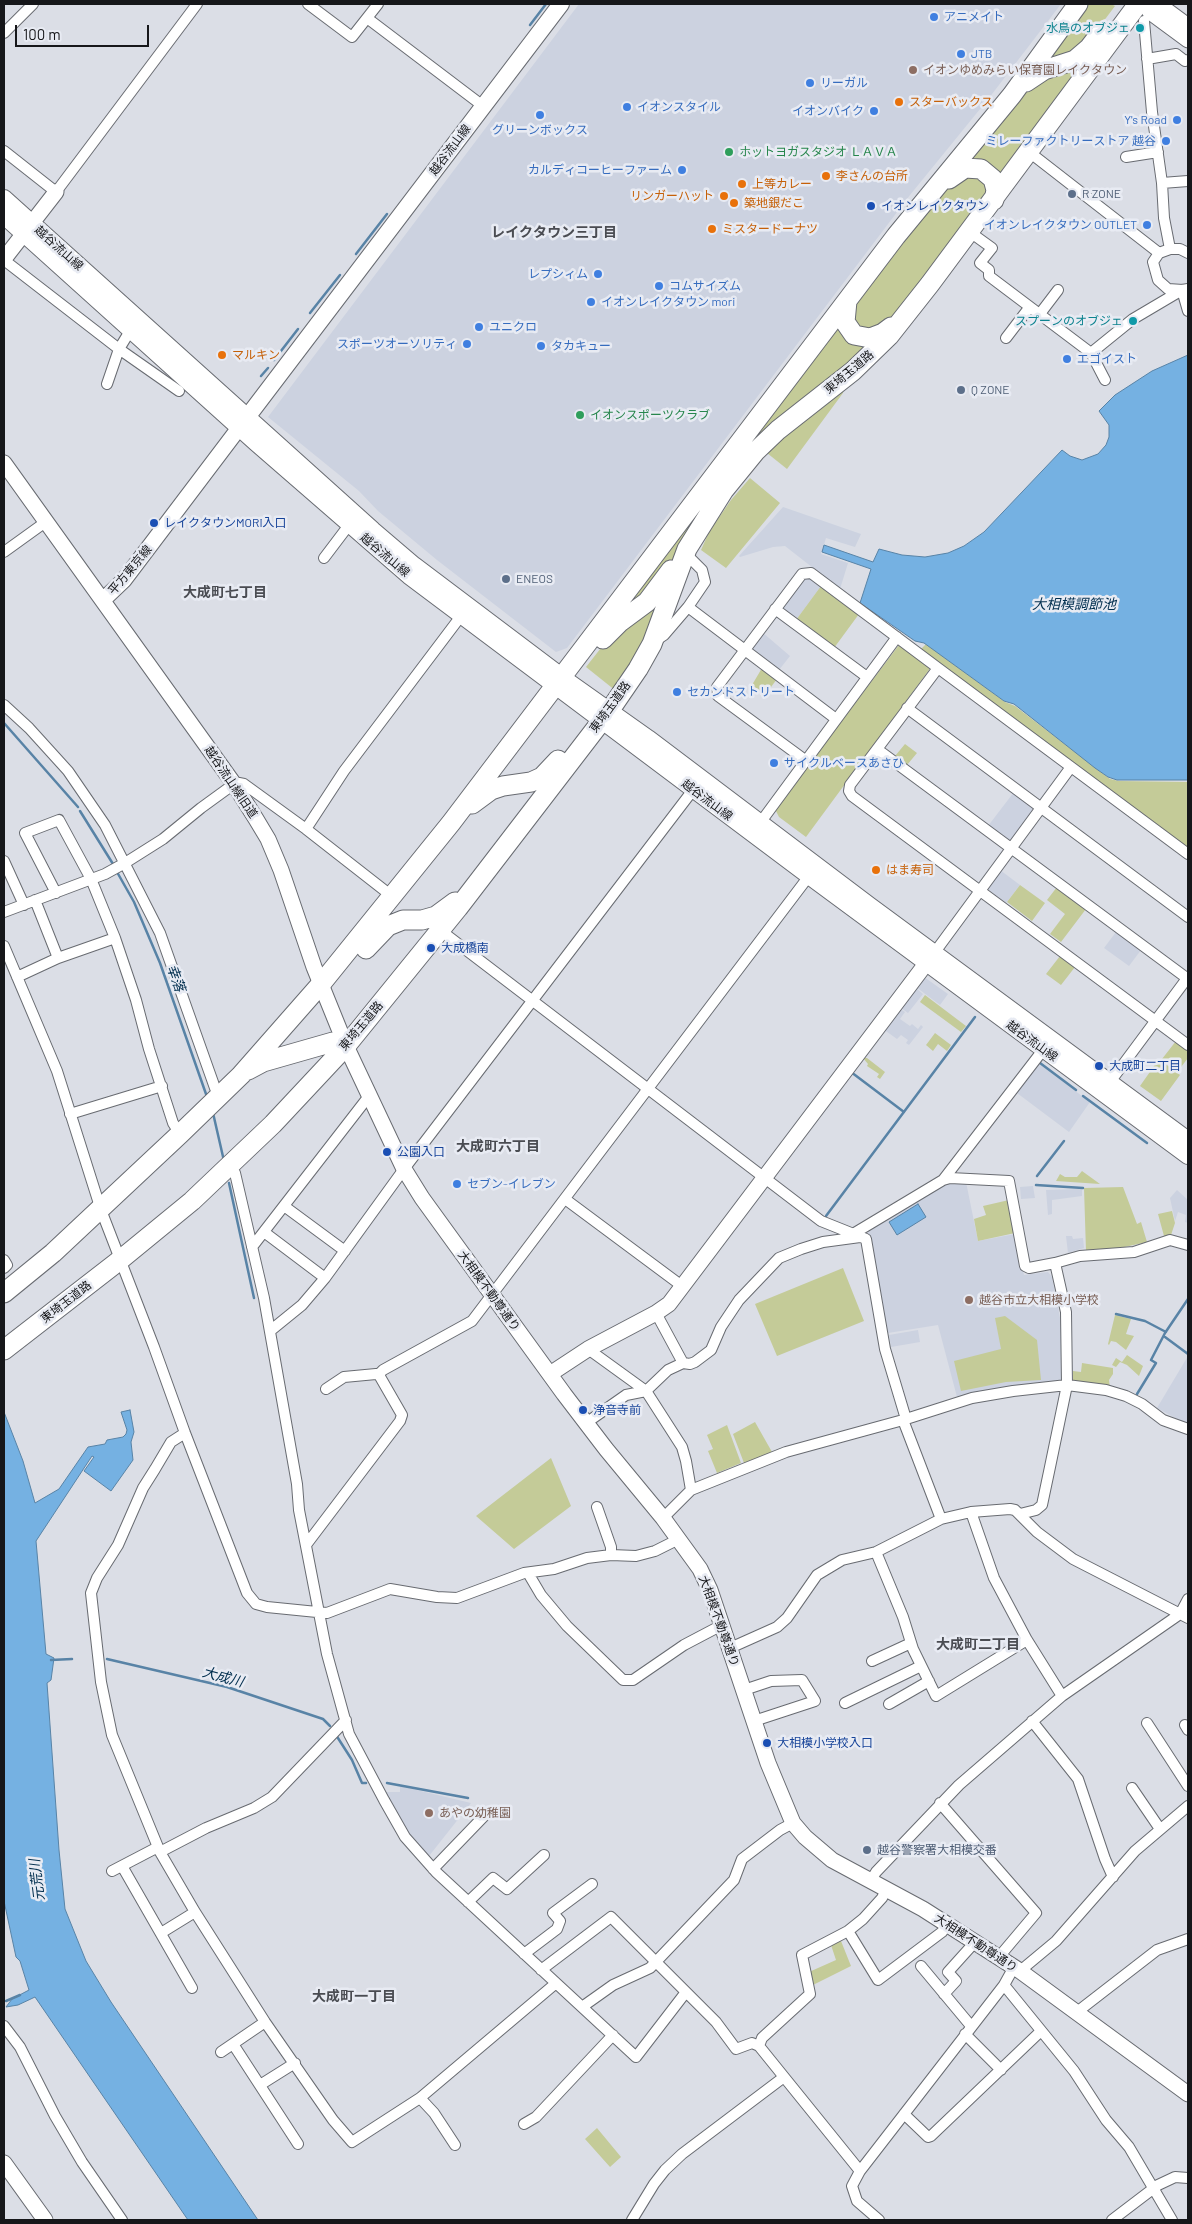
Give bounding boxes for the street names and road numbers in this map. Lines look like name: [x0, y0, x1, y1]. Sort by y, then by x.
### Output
street label: 越谷流山線: [426, 122, 474, 178]
street label: 越谷流山線: [32, 223, 86, 273]
street label: 東埼玉道路: [821, 347, 877, 397]
street label: 越谷流山線: [357, 530, 413, 580]
street label: 平方東京線: [105, 542, 155, 598]
street label: 東埼玉道路: [587, 678, 633, 736]
street label: 越谷流山線旧道: [202, 743, 260, 821]
street label: 越谷流山線: [679, 776, 735, 824]
street label: 東埼玉道路: [336, 998, 386, 1054]
street label: 越谷流山線: [1003, 1018, 1061, 1064]
street label: 大相模不動尊通り: [455, 1248, 523, 1334]
street label: 東埼玉道路: [38, 1278, 94, 1326]
street label: 大相模不動尊通り: [696, 1573, 742, 1669]
street label: 大相模不動尊通り: [932, 1911, 1020, 1975]

